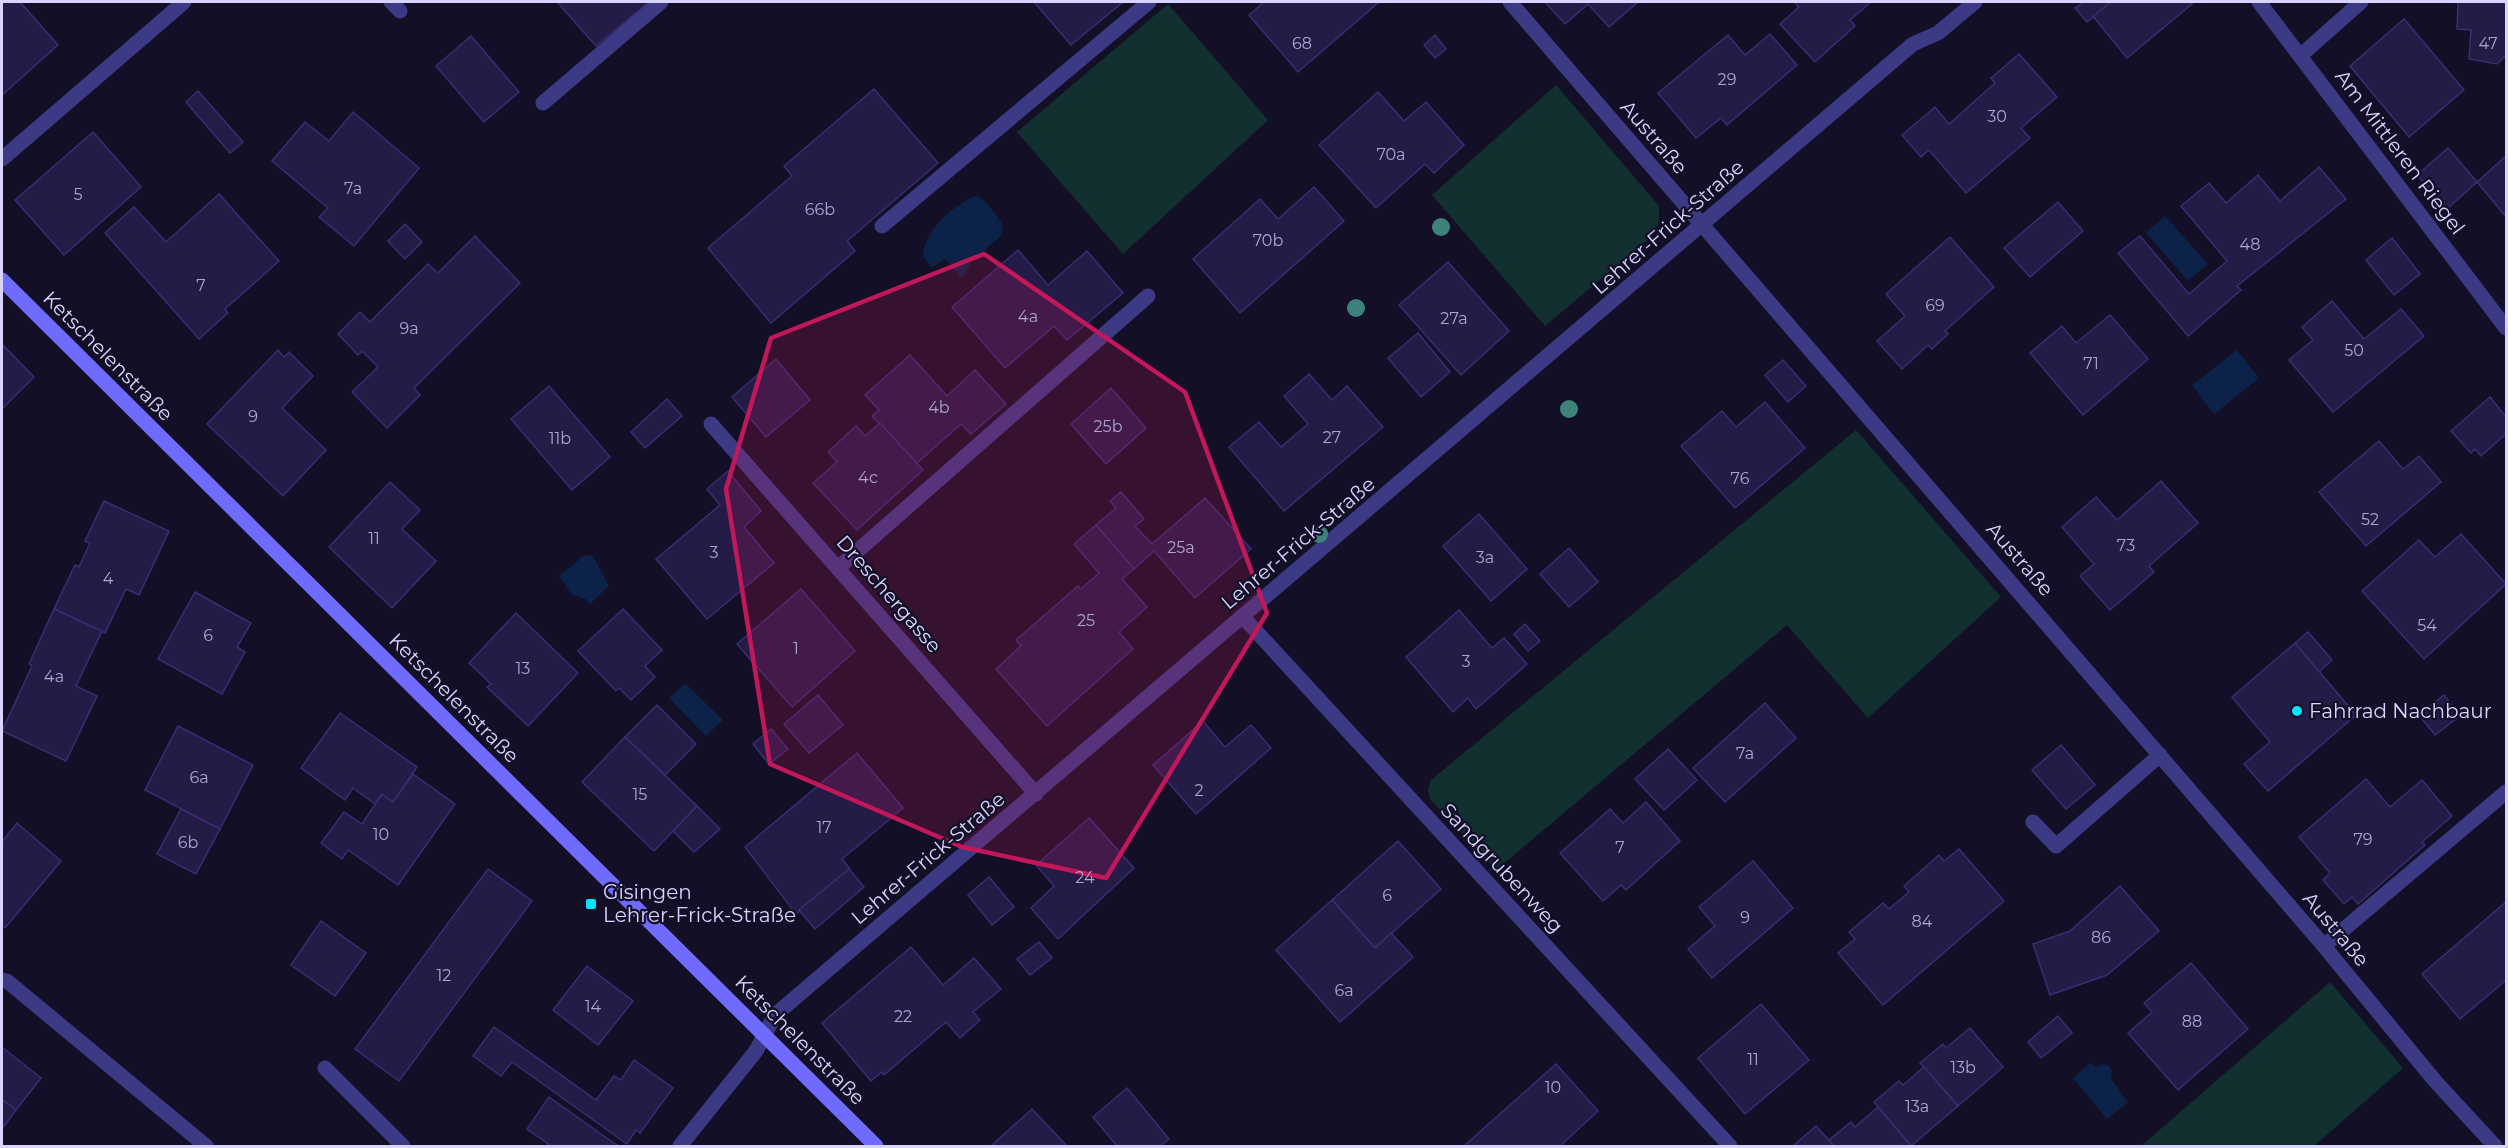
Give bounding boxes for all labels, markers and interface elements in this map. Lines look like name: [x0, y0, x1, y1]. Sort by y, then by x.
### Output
house number: 68: [1292, 34, 1312, 53]
house number: 47: [2478, 34, 2498, 53]
street label: Am Mittleren Riegel: [2330, 65, 2470, 239]
house number: 29: [1718, 70, 1736, 89]
street label: Austraße: [1615, 95, 1693, 179]
house number: 30: [1987, 107, 2007, 126]
house number: 70a: [1376, 145, 1406, 164]
street label: Lehrer-Frick-Straße: [1587, 155, 1749, 299]
house number: 7a: [344, 179, 362, 198]
house number: 5: [73, 185, 83, 204]
house number: 66b: [805, 200, 835, 219]
house number: 70b: [1253, 231, 1283, 250]
house number: 48: [2240, 235, 2260, 254]
house number: 7: [196, 276, 206, 295]
street label: Ketschelenstraße: [38, 286, 178, 426]
house number: 69: [1925, 296, 1945, 315]
house number: 4a: [1018, 307, 1038, 326]
house number: 27a: [1440, 309, 1468, 328]
house number: 9a: [399, 319, 419, 338]
house number: 50: [2344, 341, 2364, 360]
house number: 71: [2083, 354, 2099, 373]
house number: 4b: [928, 398, 950, 417]
house number: 9: [248, 407, 258, 426]
house number: 25b: [1094, 417, 1123, 436]
house number: 27: [1323, 428, 1341, 447]
house number: 11b: [549, 429, 571, 448]
house number: 4c: [858, 468, 878, 487]
house number: 76: [1731, 469, 1750, 488]
street label: Lehrer-Frick-Straße: [1216, 472, 1380, 614]
house number: 52: [2361, 510, 2379, 529]
street label: Austraße: [1981, 517, 2059, 601]
house number: 11: [368, 529, 380, 548]
street label: Dreschergasse: [831, 530, 947, 658]
house number: 73: [2117, 536, 2135, 555]
house number: 25a: [1167, 538, 1195, 557]
house number: 3: [709, 543, 719, 562]
house number: 3a: [1476, 548, 1494, 567]
house number: 4: [103, 569, 114, 588]
house number: 25: [1077, 611, 1095, 630]
house number: 54: [2417, 616, 2437, 635]
house number: 6: [203, 626, 213, 645]
street label: Ketschelenstraße: [384, 628, 524, 768]
house number: 1: [793, 639, 799, 658]
house number: 3: [1461, 652, 1471, 671]
house number: 13: [516, 659, 530, 678]
house number: 4a: [44, 667, 64, 686]
place label: Fahrrad Nachbaur: [2309, 699, 2492, 723]
marker: Fahrrad Nachbaur: [2290, 704, 2304, 718]
house number: 7a: [1736, 744, 1754, 763]
house number: 6a: [189, 768, 209, 787]
house number: 2: [1194, 781, 1204, 800]
house number: 15: [633, 785, 647, 804]
street label: Lehrer-Frick-Straße: [846, 787, 1010, 929]
street label: Sandgrubenweg: [1436, 798, 1568, 938]
house number: 17: [816, 818, 832, 837]
house number: 10: [373, 825, 389, 844]
house number: 79: [2353, 830, 2373, 849]
house number: 6b: [178, 833, 198, 852]
house number: 7: [1615, 838, 1625, 857]
house number: 24: [1075, 868, 1095, 887]
place label: Gisingen Lehrer-Frick-Straße: [603, 880, 796, 927]
house number: 6: [1382, 886, 1392, 905]
street label: Austraße: [2298, 887, 2374, 971]
marker: Gisingen Lehrer-Frick-Straße: [584, 897, 598, 911]
house number: 9: [1740, 908, 1750, 927]
house number: 84: [1912, 912, 1933, 931]
house number: 86: [2091, 928, 2111, 947]
house number: 12: [437, 966, 451, 985]
street label: Ketschelenstraße: [730, 970, 870, 1110]
house number: 6a: [1334, 981, 1354, 1000]
house number: 14: [585, 997, 602, 1016]
house number: 22: [894, 1007, 912, 1026]
house number: 88: [2182, 1012, 2202, 1031]
house number: 11: [1747, 1050, 1759, 1069]
house number: 13b: [1950, 1058, 1976, 1077]
house number: 10: [1545, 1078, 1561, 1097]
house number: 13a: [1905, 1097, 1929, 1116]

